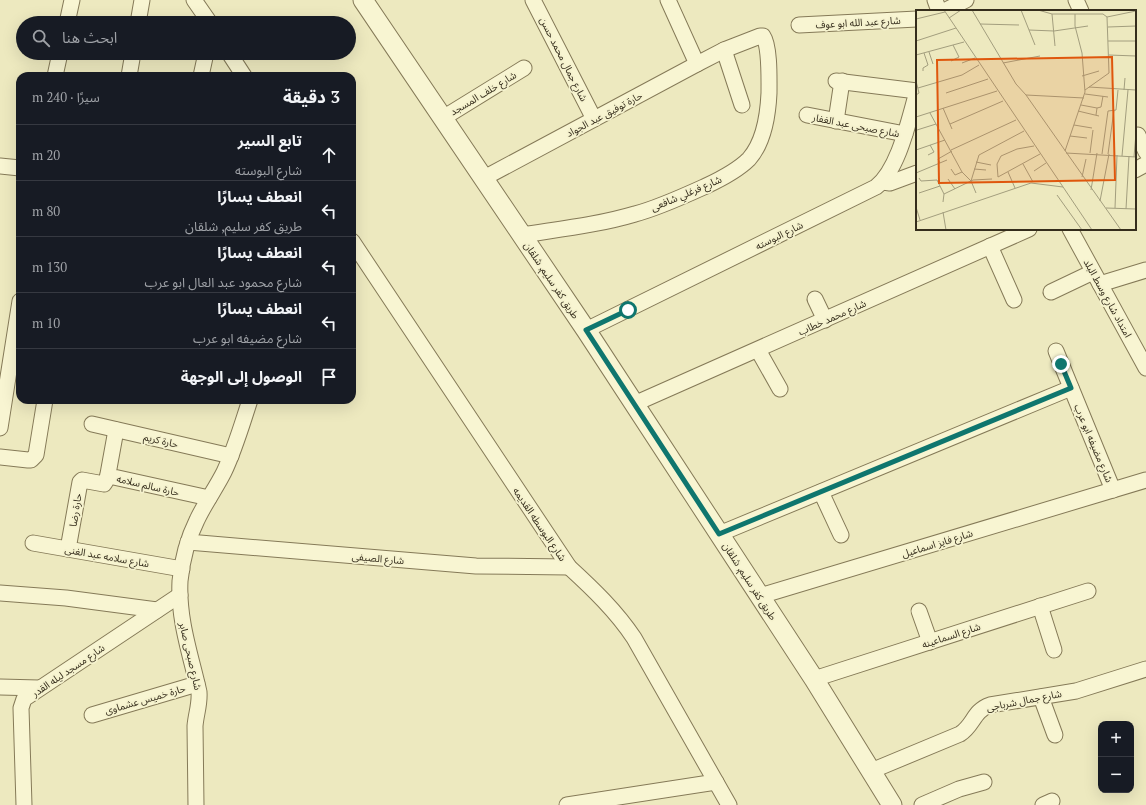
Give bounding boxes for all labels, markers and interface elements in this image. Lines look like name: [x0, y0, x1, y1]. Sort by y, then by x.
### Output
inset map: [916, 10, 1136, 230]
street label: شارع عبد الله ابو عوف: [815, 14, 901, 32]
street label: شارع جمال محمد حسن: [536, 15, 590, 104]
search box: [16, 16, 356, 60]
icon: search: [30, 27, 52, 49]
text: ابحث هنا: [62, 27, 117, 47]
street label: شارع خلف المسجد: [448, 68, 519, 119]
text: 3 دقيقة: [283, 85, 340, 108]
text: سيرًا · 240 m: [32, 88, 100, 106]
street label: حارة توفيق عبد الجواد: [564, 89, 645, 140]
street label: شارع صبحى عبد الغفار: [810, 110, 901, 141]
text: تابع السير: [238, 130, 302, 150]
icon: ahead: [318, 144, 340, 166]
text: 20 m: [32, 146, 60, 164]
text: شارع البوسته: [235, 161, 302, 179]
street label: شارع فرغلي شافعى: [649, 173, 724, 215]
text: انعطف يسارًا: [217, 186, 302, 206]
icon: left: [318, 200, 340, 222]
text: 80 m: [32, 202, 60, 220]
text: طريق كفر سليم, شلقان: [185, 217, 302, 235]
street label: شارع البوسته: [753, 218, 806, 253]
street label: طريق كفر سليم, شلقان: [520, 239, 582, 322]
text: انعطف يسارًا: [217, 242, 302, 262]
icon: left: [318, 256, 340, 278]
street label: امتداد شارع وسط البلد: [1080, 257, 1135, 340]
text: 130 m: [32, 258, 67, 276]
text: شارع محمود عبد العال ابو عرب: [145, 273, 302, 291]
street label: شارع محمد خطاب: [796, 297, 869, 339]
text: انعطف يسارًا: [217, 298, 302, 318]
route start: [619, 301, 637, 319]
icon: left: [318, 312, 340, 334]
text: 10 m: [32, 314, 60, 332]
text: شارع مضيفه ابو عرب: [193, 329, 302, 347]
route end: [1052, 355, 1070, 373]
text: الوصول إلى الوجهة: [181, 366, 302, 386]
icon: arrive: [318, 366, 340, 388]
street label: شارع مضيفه ابو عرب: [1070, 402, 1116, 485]
street label: حارة كريم: [142, 430, 179, 452]
street label: حارة سالم سلامه: [115, 472, 181, 500]
street label: شارع البوسطه القديمه: [509, 485, 569, 564]
street label: حارة رضا: [66, 492, 85, 528]
street label: شارع فايز اسماعيل: [900, 526, 975, 561]
street label: طريق كفر سليم, شلقان: [719, 540, 780, 623]
street label: شارع سلامه عبد الغنى: [64, 543, 150, 571]
street label: شارع الصيفى: [351, 550, 405, 568]
street label: شارع صبحى صابر: [175, 620, 205, 692]
street label: شارع السماعينه: [920, 620, 983, 652]
street label: شارع مسجد ليله القدر: [28, 641, 108, 701]
street label: حارة خميس عشماوى: [103, 682, 187, 717]
street label: شارع جمال شرباجى: [985, 687, 1063, 715]
map controls: [1098, 721, 1134, 793]
button: +: [1098, 721, 1134, 757]
button: −: [1098, 757, 1134, 793]

